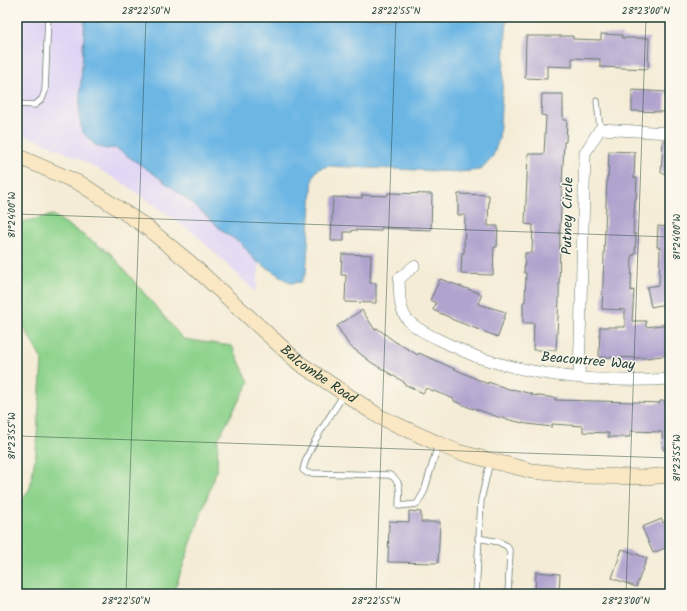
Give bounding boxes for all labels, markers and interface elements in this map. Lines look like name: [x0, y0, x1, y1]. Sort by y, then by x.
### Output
text: 28°22'50"N: [122, 3, 171, 19]
text: 28°22'55"N: [371, 3, 421, 19]
text: 28°23'00"N: [622, 3, 670, 19]
street label: Putney Circle: [556, 176, 580, 255]
text: 81°24'00"W: [4, 192, 20, 238]
text: 81°24'00"W: [669, 214, 685, 260]
street label: Balcombe Road: [275, 340, 362, 410]
street label: Beacontree Way: [540, 346, 636, 376]
text: 81°23'55"W: [4, 412, 20, 460]
text: 81°23'55"W: [669, 434, 685, 482]
text: 28°22'50"N: [102, 593, 151, 609]
text: 28°22'55"N: [351, 593, 401, 609]
text: 28°23'00"N: [602, 593, 650, 609]

